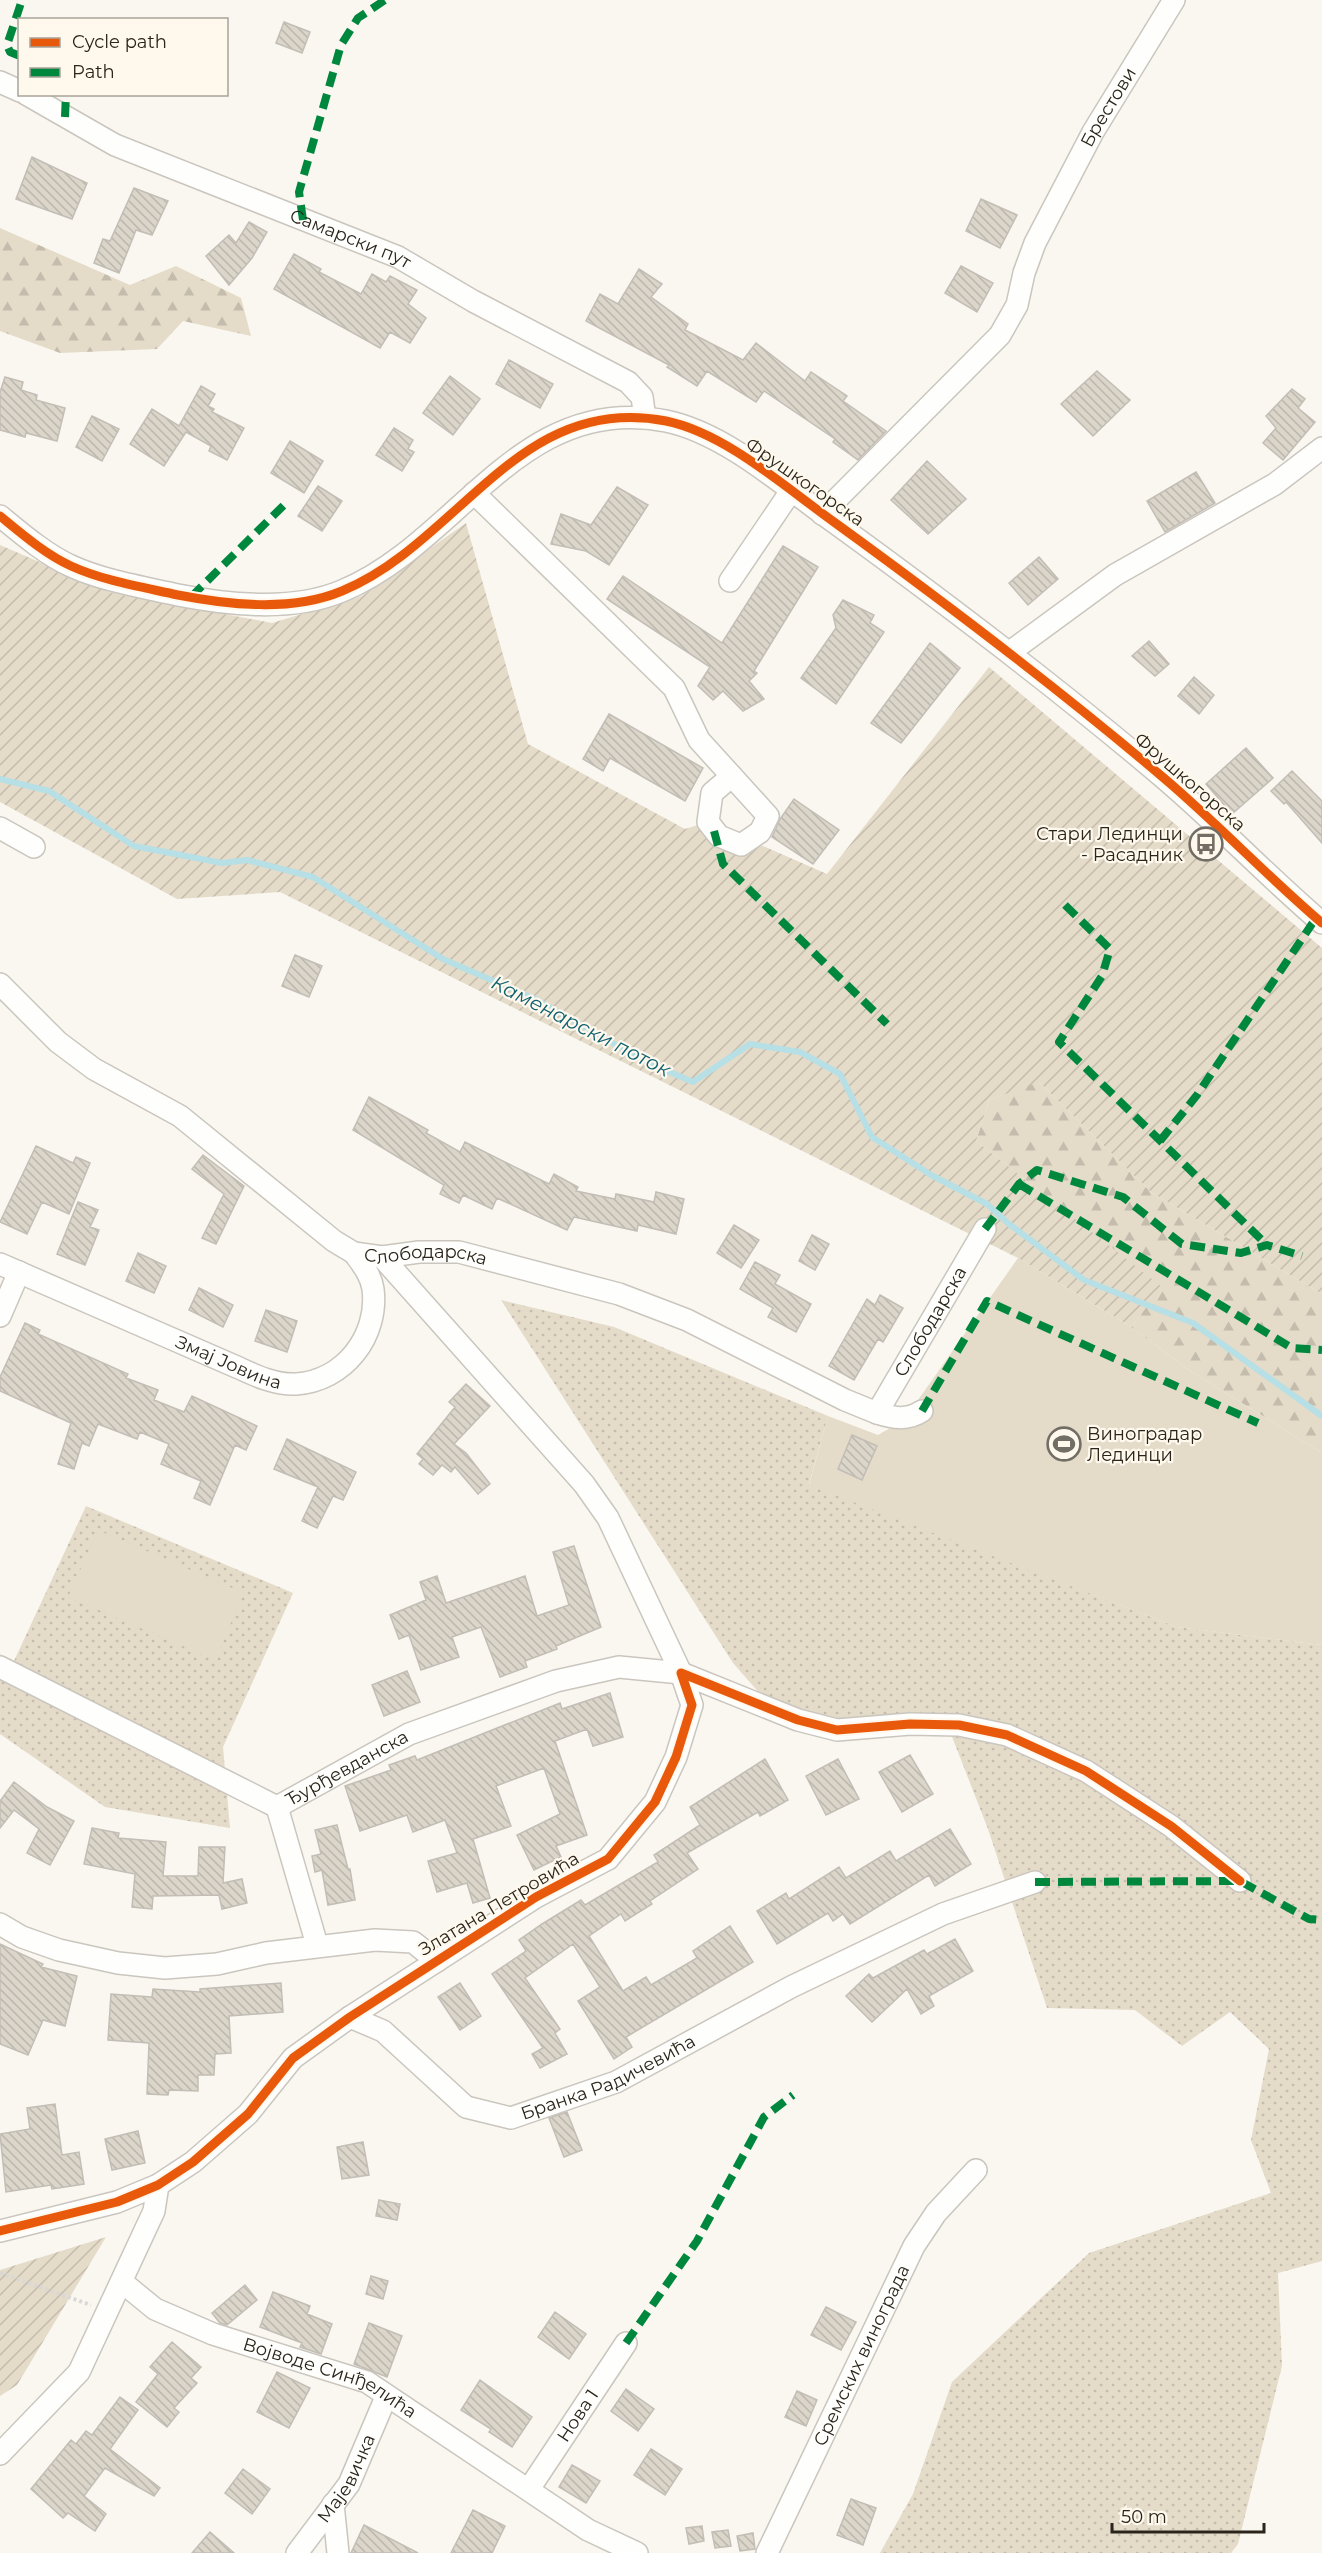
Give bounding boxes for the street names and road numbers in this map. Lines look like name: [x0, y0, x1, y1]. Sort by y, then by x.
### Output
street label: Брестови: [1076, 63, 1141, 151]
street label: Самарски пут: [287, 204, 416, 274]
street label: Фрушкогорска: [741, 433, 869, 531]
street label: Фрушкогорска: [1130, 728, 1250, 836]
street label: Слободарска: [363, 1241, 490, 1270]
street label: Слободарска: [890, 1263, 971, 1381]
street label: Змај Јовина: [172, 1331, 283, 1394]
street label: Ђурђевданска: [282, 1726, 412, 1811]
street label: Златана Петровића: [415, 1847, 583, 1961]
street label: Бранка Радичевића: [518, 2030, 699, 2125]
street label: Сремских винограда: [809, 2261, 914, 2450]
street label: Војводе Синђелића: [240, 2333, 421, 2423]
street label: Нова 1: [552, 2385, 603, 2446]
street label: Мајевичка: [313, 2431, 380, 2527]

